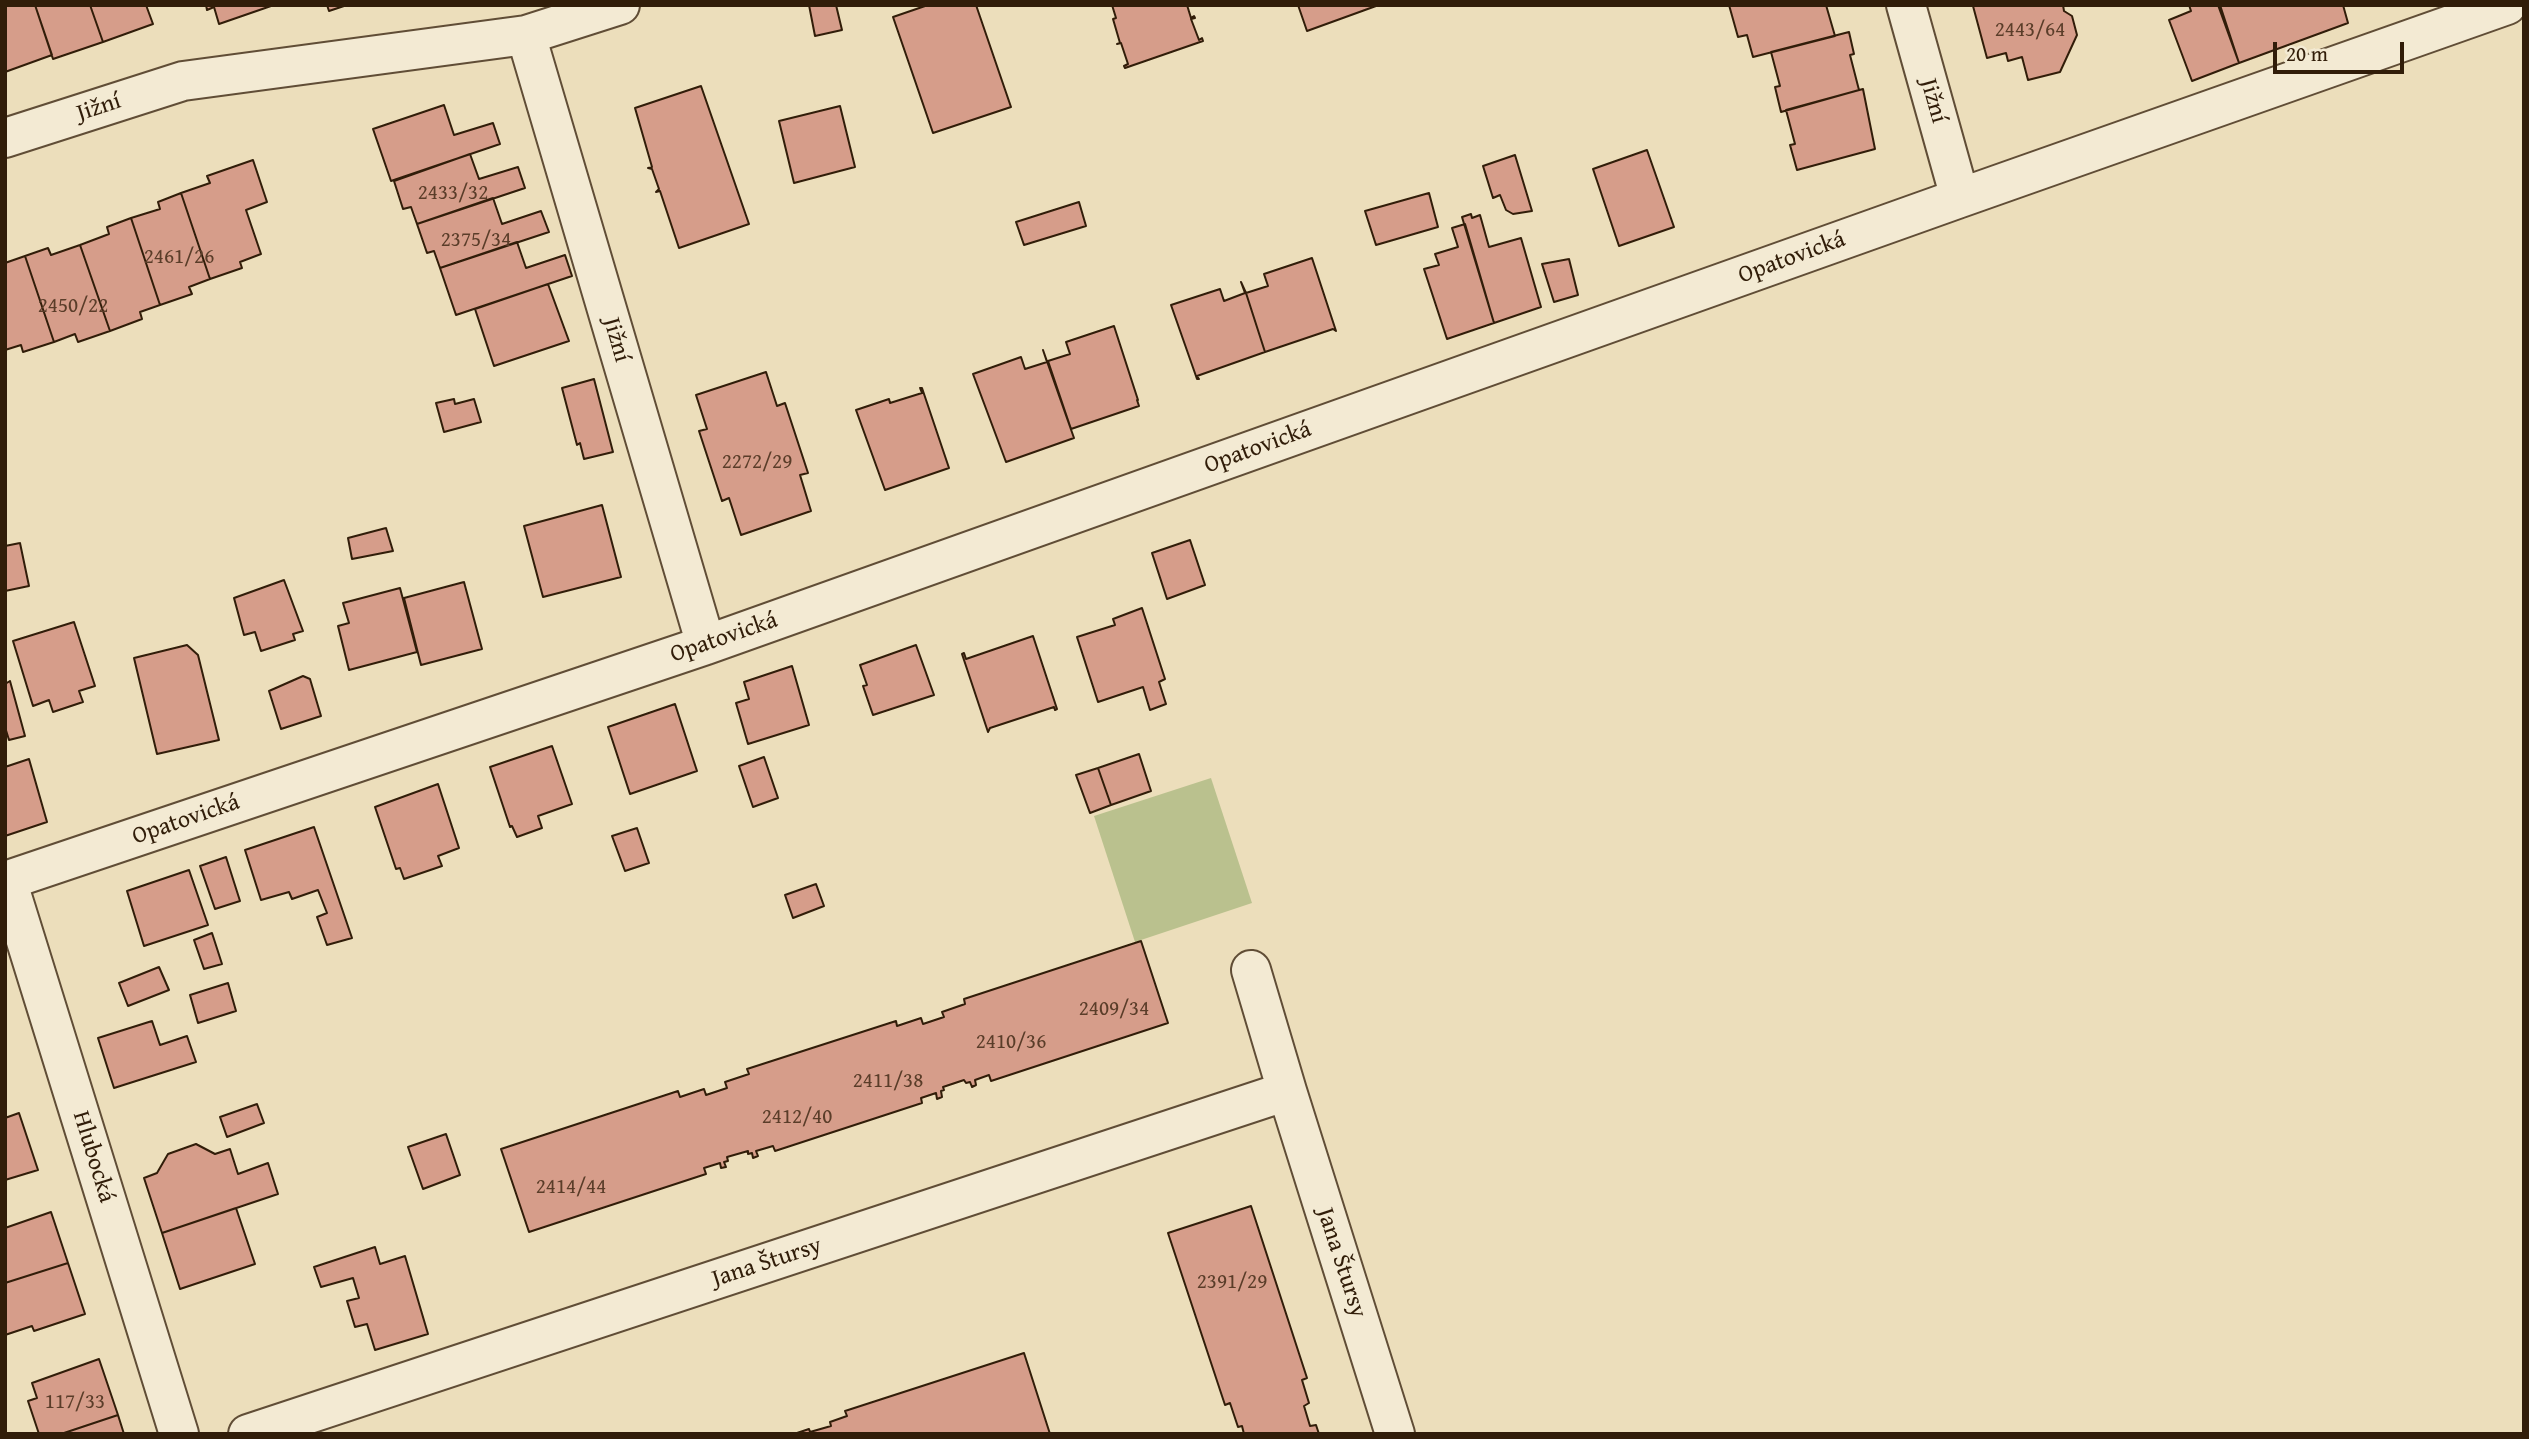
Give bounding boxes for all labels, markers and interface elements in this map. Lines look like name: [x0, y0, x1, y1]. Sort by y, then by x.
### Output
house number: 2443/64: [1995, 18, 2065, 44]
scale bar: [2277, 28, 2408, 72]
text: 20 m: [2286, 38, 2328, 69]
street label: Jižní: [1913, 75, 1953, 127]
street label: Jižní: [73, 87, 125, 129]
house number: 2433/32: [418, 181, 488, 207]
street label: Opatovická: [1735, 225, 1849, 291]
house number: 2375/34: [441, 228, 511, 254]
house number: 2461/26: [144, 245, 214, 271]
house number: 2450/22: [38, 294, 108, 320]
street label: Jižní: [596, 314, 636, 366]
street label: Opatovická: [1201, 415, 1315, 481]
house number: 2272/29: [722, 450, 792, 476]
street label: Opatovická: [667, 606, 781, 670]
street label: Opatovická: [129, 788, 243, 852]
house number: 2409/34: [1079, 997, 1149, 1023]
house number: 2410/36: [976, 1030, 1046, 1056]
house number: 2411/38: [853, 1069, 923, 1095]
house number: 2412/40: [762, 1105, 832, 1131]
street label: Hlubocká: [65, 1108, 121, 1206]
house number: 2414/44: [536, 1175, 606, 1201]
street label: Jana Štursy: [1310, 1205, 1372, 1321]
street label: Jana Štursy: [709, 1232, 825, 1294]
house number: 2391/29: [1197, 1270, 1267, 1296]
house number: 117/33: [45, 1390, 105, 1416]

